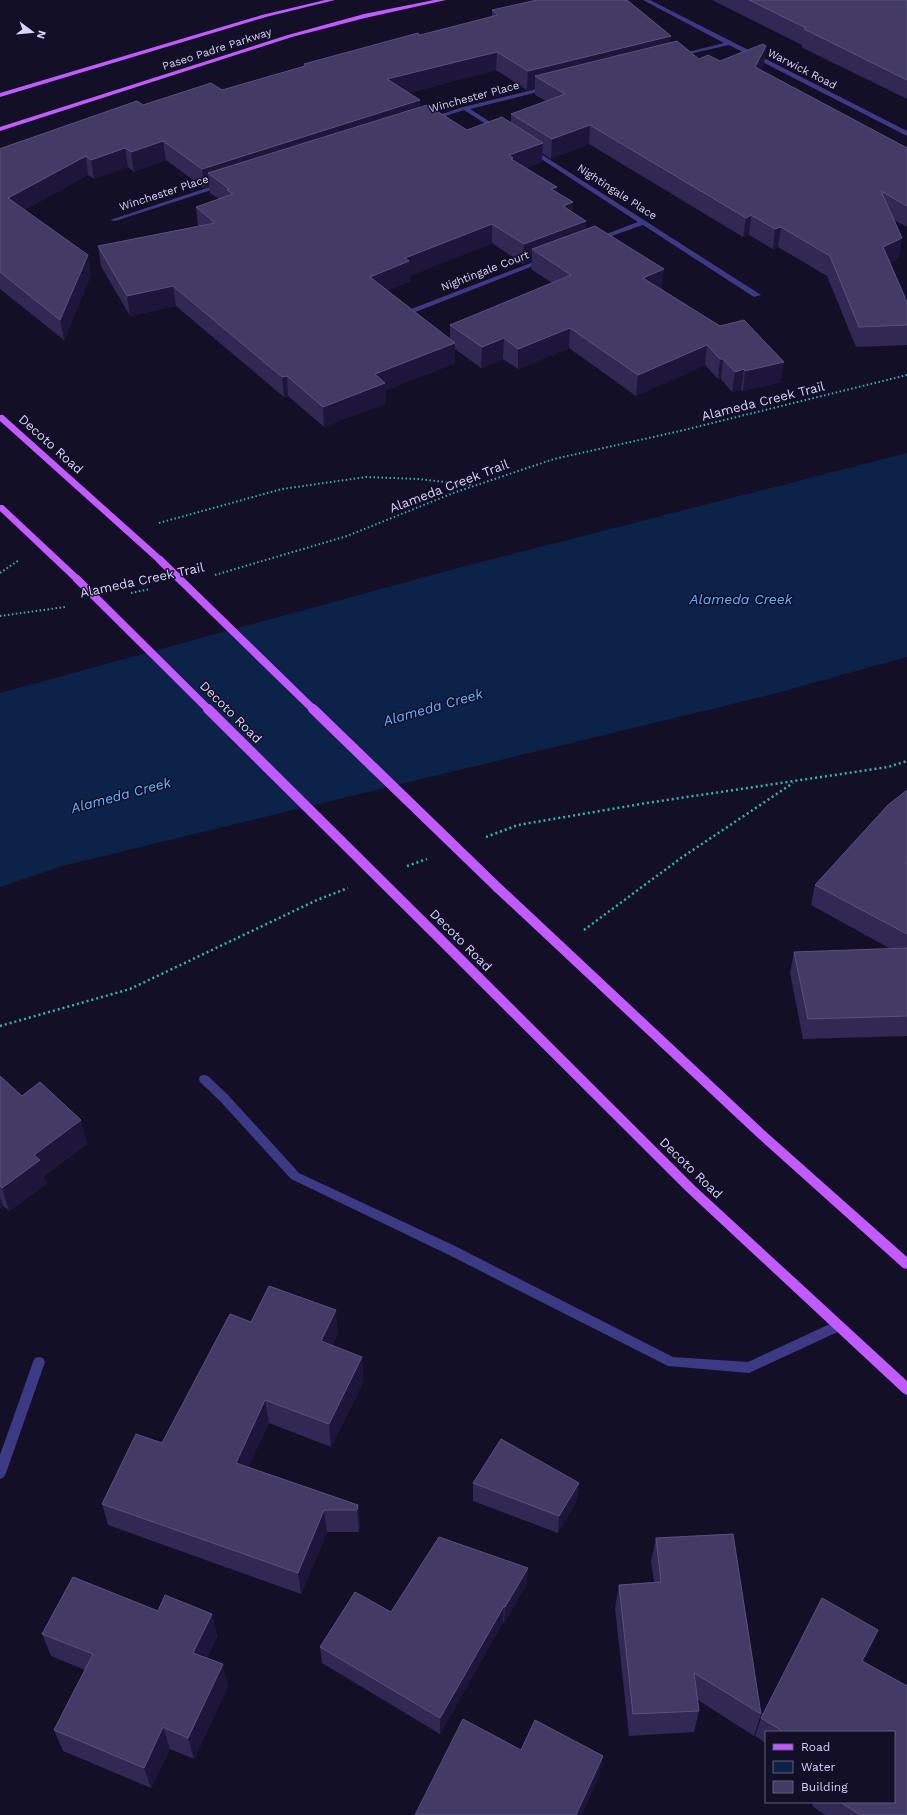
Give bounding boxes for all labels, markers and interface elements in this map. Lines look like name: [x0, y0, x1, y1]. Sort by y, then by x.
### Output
north arrow: [12, 12, 52, 52]
street label: Paseo Padre Parkway: [161, 25, 274, 73]
text: N: [34, 29, 49, 40]
street label: Warwick Road: [765, 46, 839, 92]
street label: Winchester Place: [427, 79, 521, 115]
street label: Nightingale Place: [575, 161, 659, 223]
street label: Winchester Place: [118, 172, 210, 214]
street label: Nightingale Court: [439, 248, 531, 294]
street label: Alameda Creek Trail: [700, 378, 826, 424]
street label: Decoto Road: [16, 411, 86, 477]
street label: Alameda Creek Trail: [387, 456, 511, 516]
street label: Alameda Creek Trail: [79, 560, 205, 600]
water label: Alameda Creek: [689, 591, 793, 607]
street label: Decoto Road: [197, 678, 265, 746]
water label: Alameda Creek: [380, 685, 485, 729]
water label: Alameda Creek: [68, 774, 173, 816]
street label: Decoto Road: [427, 906, 495, 974]
street label: Decoto Road: [657, 1134, 725, 1202]
legend: [765, 1731, 895, 1803]
text: Road: [801, 1740, 830, 1754]
text: Water: [801, 1760, 836, 1774]
text: Building: [801, 1780, 848, 1794]

